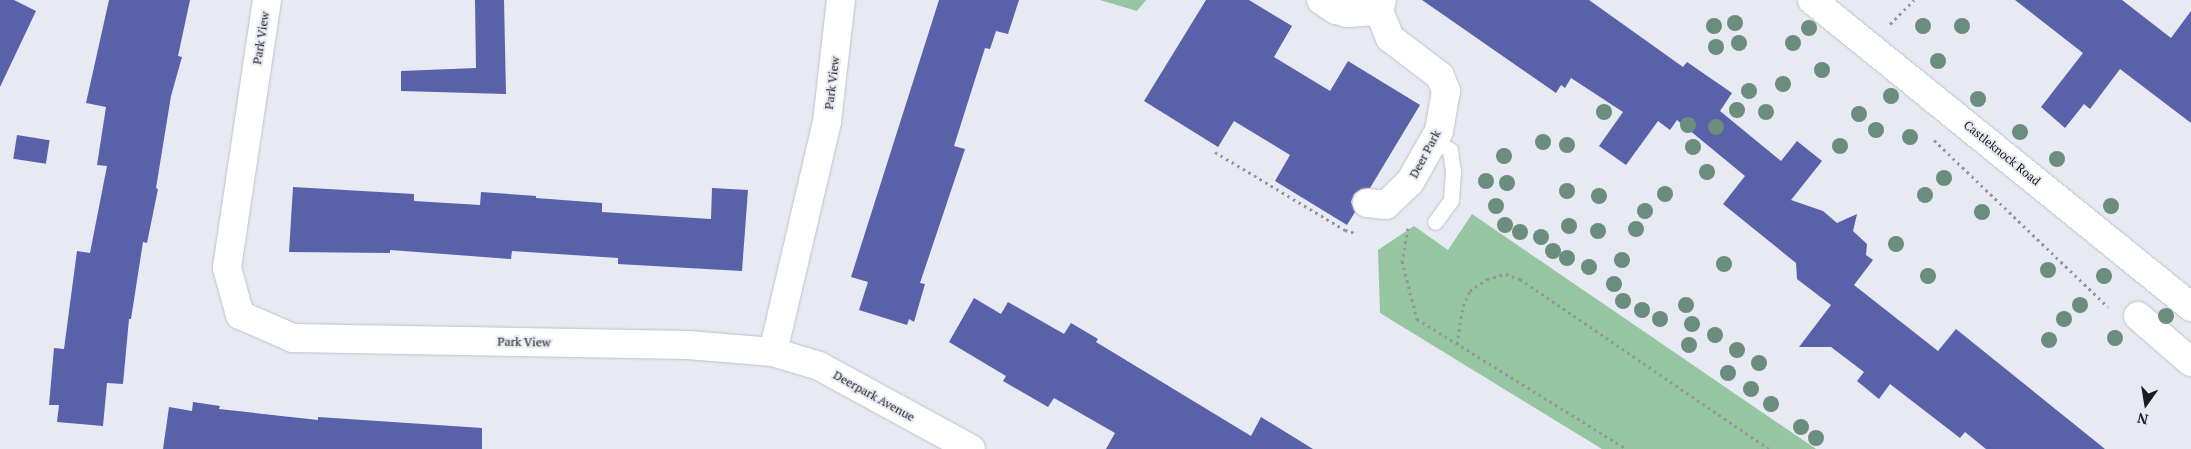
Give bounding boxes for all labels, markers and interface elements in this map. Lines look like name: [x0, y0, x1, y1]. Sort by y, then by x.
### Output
street label: Park View: [250, 10, 272, 66]
street label: Park View: [822, 56, 842, 110]
street label: Castleknock Road: [1961, 118, 2043, 188]
street label: Deer Park: [1406, 128, 1444, 180]
street label: Park View: [497, 334, 551, 350]
street label: Deerpark Avenue: [831, 368, 917, 424]
north arrow: [2121, 379, 2171, 429]
text: N: [2135, 409, 2150, 430]

